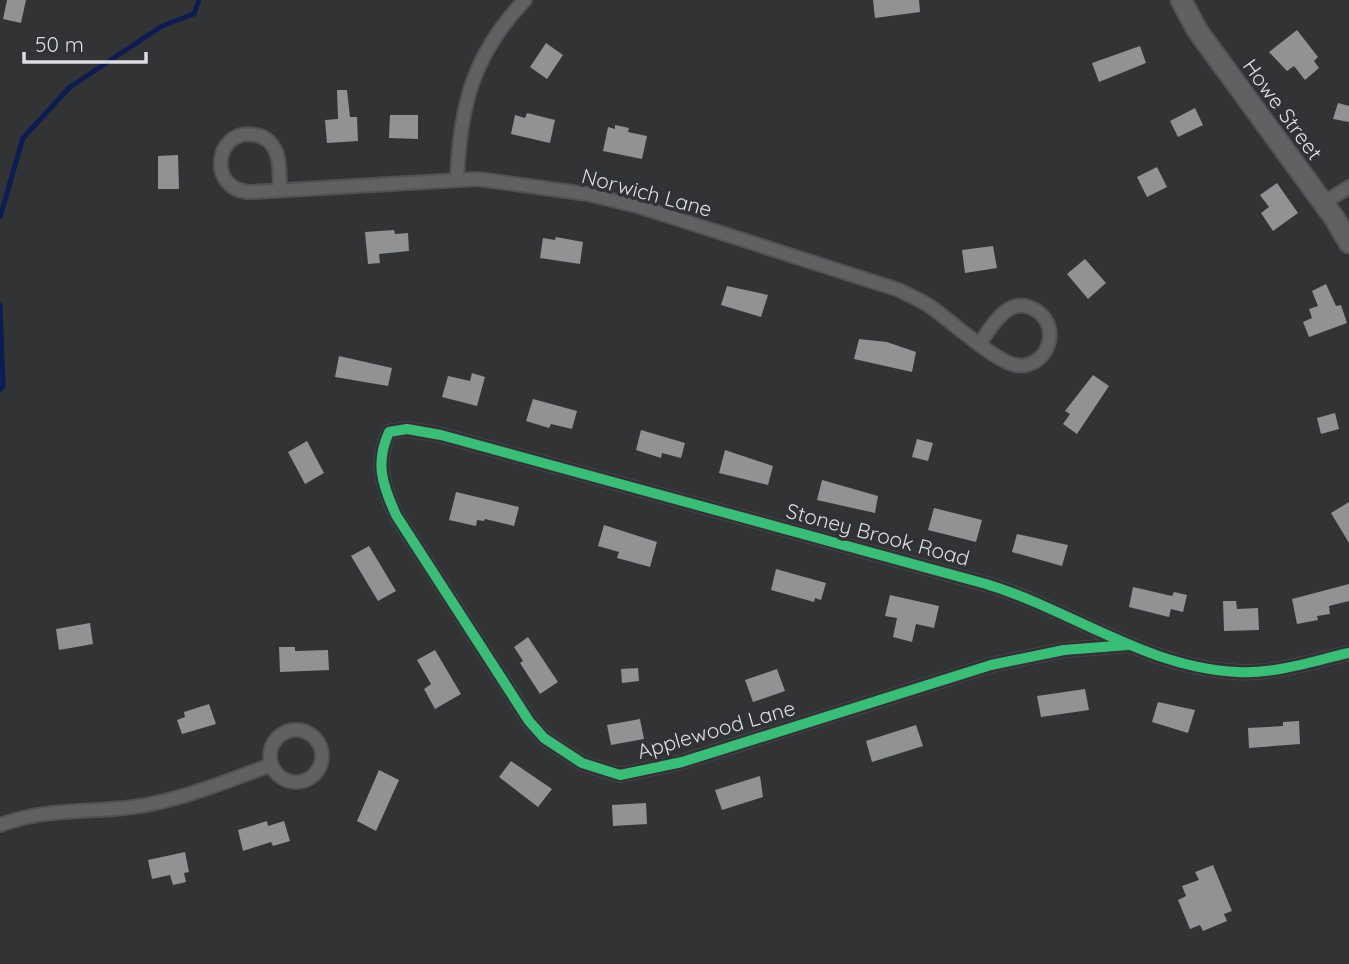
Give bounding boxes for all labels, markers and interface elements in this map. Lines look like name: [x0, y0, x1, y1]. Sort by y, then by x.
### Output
scale bar: [24, 21, 147, 65]
text: 50 m: [35, 31, 84, 57]
street label: Howe Street: [1238, 53, 1328, 165]
street label: Norwich Lane: [579, 162, 715, 222]
street label: Stoney Brook Road: [783, 497, 973, 571]
street label: Applewood Lane: [634, 694, 798, 764]

